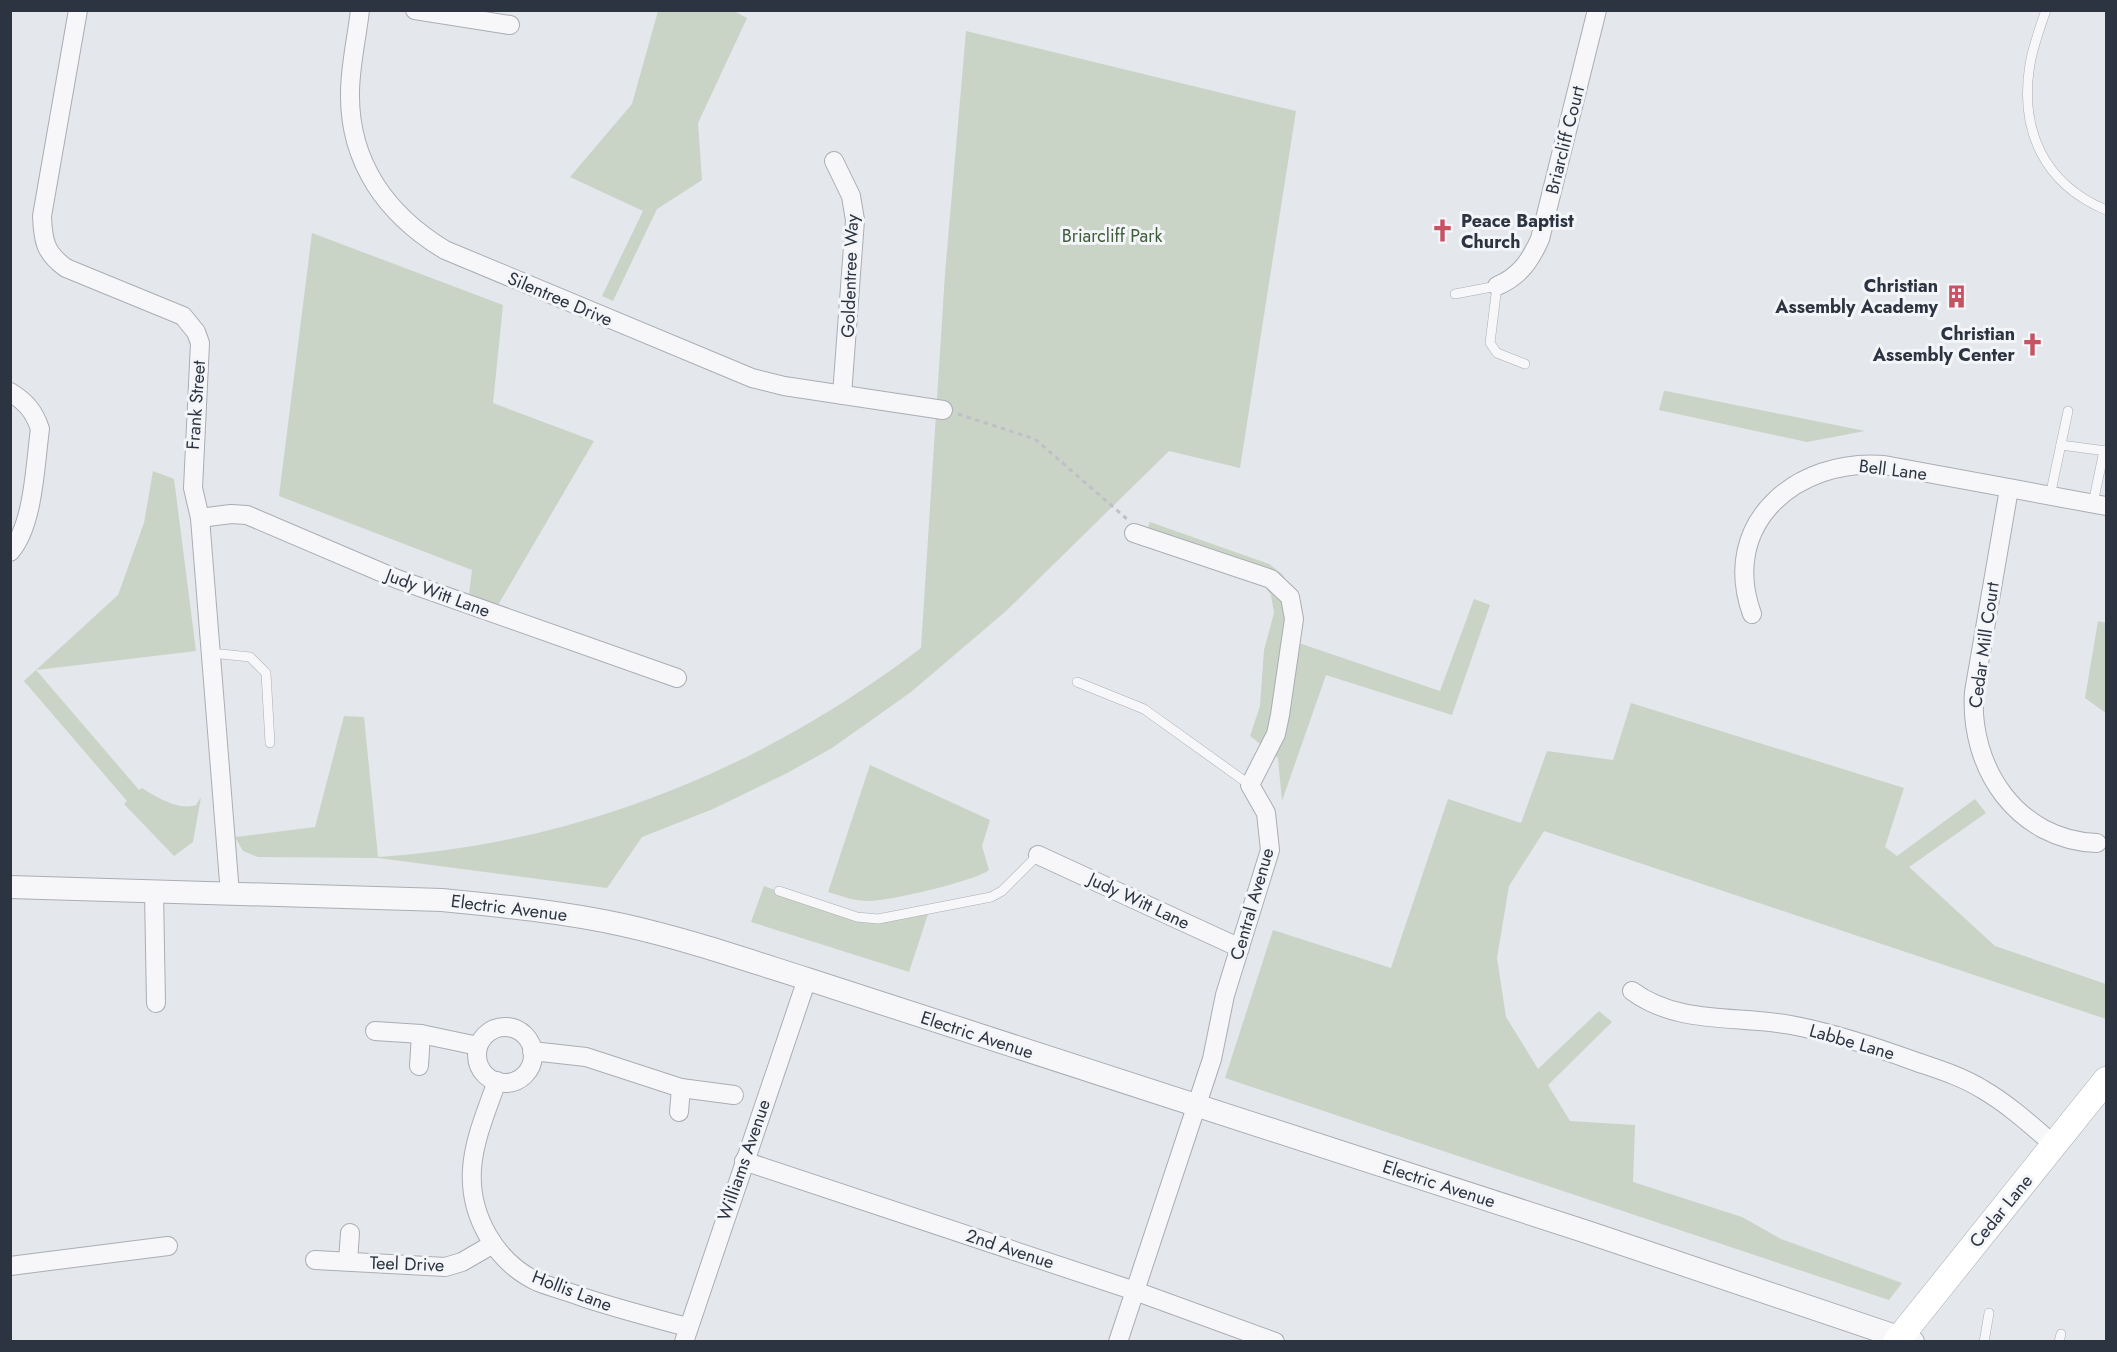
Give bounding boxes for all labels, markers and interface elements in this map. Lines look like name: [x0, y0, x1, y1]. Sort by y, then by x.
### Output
street label: Briarcliff Court: [1539, 83, 1591, 197]
place label: Peace Baptist Church: [1461, 208, 1574, 255]
street label: Goldentree Way: [835, 214, 865, 338]
church icon: Peace Baptist Church: [1430, 218, 1456, 244]
park label: Briarcliff Park: [1062, 223, 1162, 249]
street label: Silentree Drive: [504, 265, 616, 333]
place label: Christian Assembly Academy: [1774, 273, 1939, 320]
building icon: Christian Assembly Academy: [1943, 283, 1969, 309]
place label: Christian Assembly Center: [1872, 321, 2016, 368]
church icon: Christian Assembly Center: [2020, 331, 2046, 357]
street label: Frank Street: [180, 359, 212, 450]
street label: Bell Lane: [1857, 453, 1929, 487]
street label: Judy Witt Lane: [380, 561, 494, 624]
street label: Cedar Mill Court: [1962, 580, 2006, 710]
street label: Central Avenue: [1224, 845, 1280, 963]
street label: Judy Witt Lane: [1082, 865, 1194, 936]
street label: Electric Avenue: [449, 888, 569, 928]
street label: Electric Avenue: [917, 1005, 1037, 1065]
street label: Labbe Lane: [1806, 1017, 1898, 1067]
street label: Williams Avenue: [711, 1096, 777, 1224]
street label: Electric Avenue: [1379, 1154, 1499, 1214]
street label: Cedar Lane: [1963, 1169, 2039, 1253]
street label: 2nd Avenue: [963, 1223, 1057, 1275]
street label: Teel Drive: [369, 1250, 445, 1278]
street label: Hollis Lane: [528, 1264, 616, 1318]

